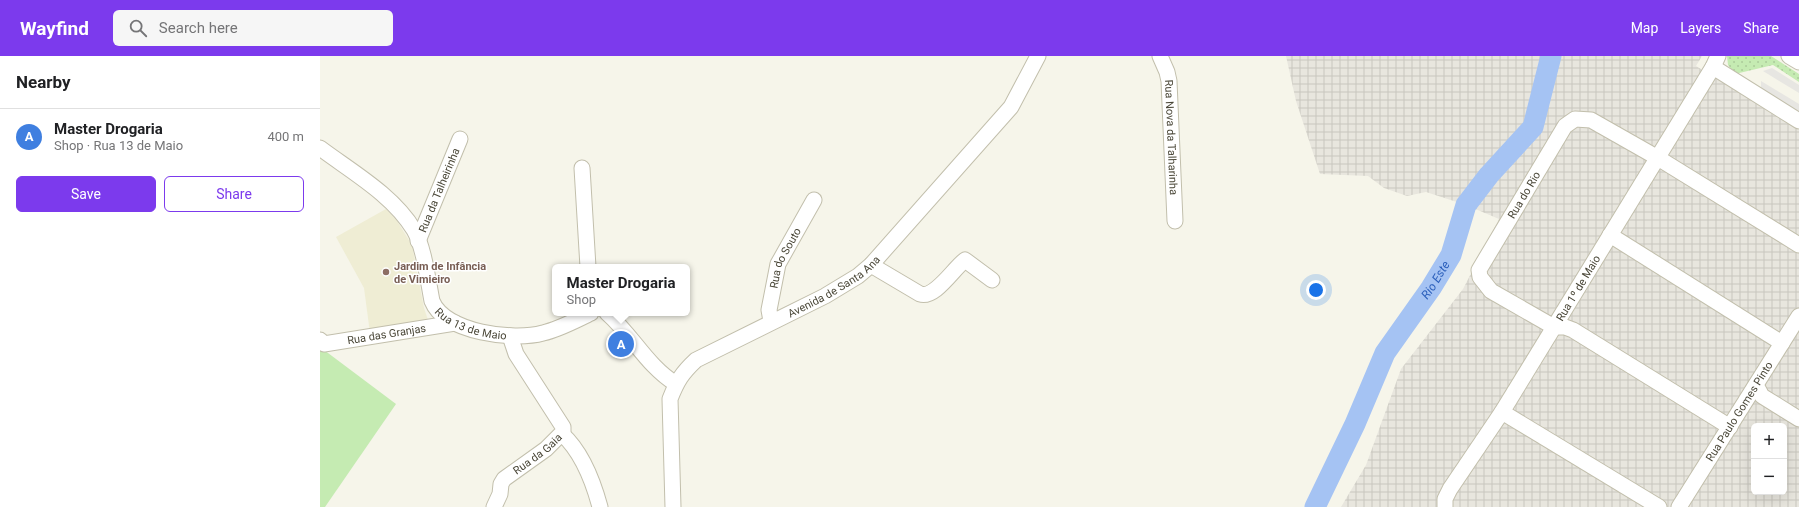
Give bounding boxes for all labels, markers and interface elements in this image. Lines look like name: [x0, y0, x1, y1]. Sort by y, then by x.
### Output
search box: [113, 10, 393, 46]
text: Wayfind: [20, 17, 89, 40]
icon: search: [127, 17, 149, 39]
text: Search here: [159, 19, 238, 37]
text: Map: [1631, 20, 1658, 36]
text: Layers: [1680, 20, 1721, 36]
text: Share: [1743, 20, 1779, 36]
text: Nearby: [16, 72, 71, 92]
street label: Rua Nova da Talharinha: [1162, 79, 1180, 195]
text: Master Drogaria: [54, 120, 163, 138]
text: A: [25, 129, 33, 144]
text: 400 m: [267, 129, 304, 144]
text: Shop · Rua 13 de Maio: [54, 138, 183, 153]
street label: Rua da Talheirinha: [416, 146, 463, 234]
street label: Rua do Rio: [1505, 169, 1543, 221]
button: Save: [16, 176, 156, 212]
button: Share: [164, 176, 304, 212]
street label: Rua do Souto: [767, 226, 804, 290]
street label: Avenida de Santa Ana: [786, 253, 883, 320]
street label: Rua 1º de Maio: [1554, 253, 1603, 324]
water label: Rio Este: [1418, 258, 1453, 302]
place label: Jardim de Infância de Vimieiro: [394, 260, 486, 286]
popup: [552, 264, 690, 316]
marker: Jardim de Infância de Vimieiro: [381, 267, 391, 277]
text: Master Drogaria: [567, 274, 675, 292]
your location: [1306, 280, 1326, 300]
text: Shop: [567, 292, 596, 307]
street label: Rua 13 de Maio: [432, 305, 507, 343]
street label: Rua das Granjas: [346, 322, 427, 347]
pin: A: [608, 329, 634, 359]
street label: Rua Paulo Gomes Pinto: [1703, 359, 1776, 464]
map controls: [1751, 423, 1787, 495]
button: +: [1751, 423, 1787, 459]
street label: Rua da Gaia: [511, 431, 565, 477]
button: −: [1751, 459, 1787, 495]

